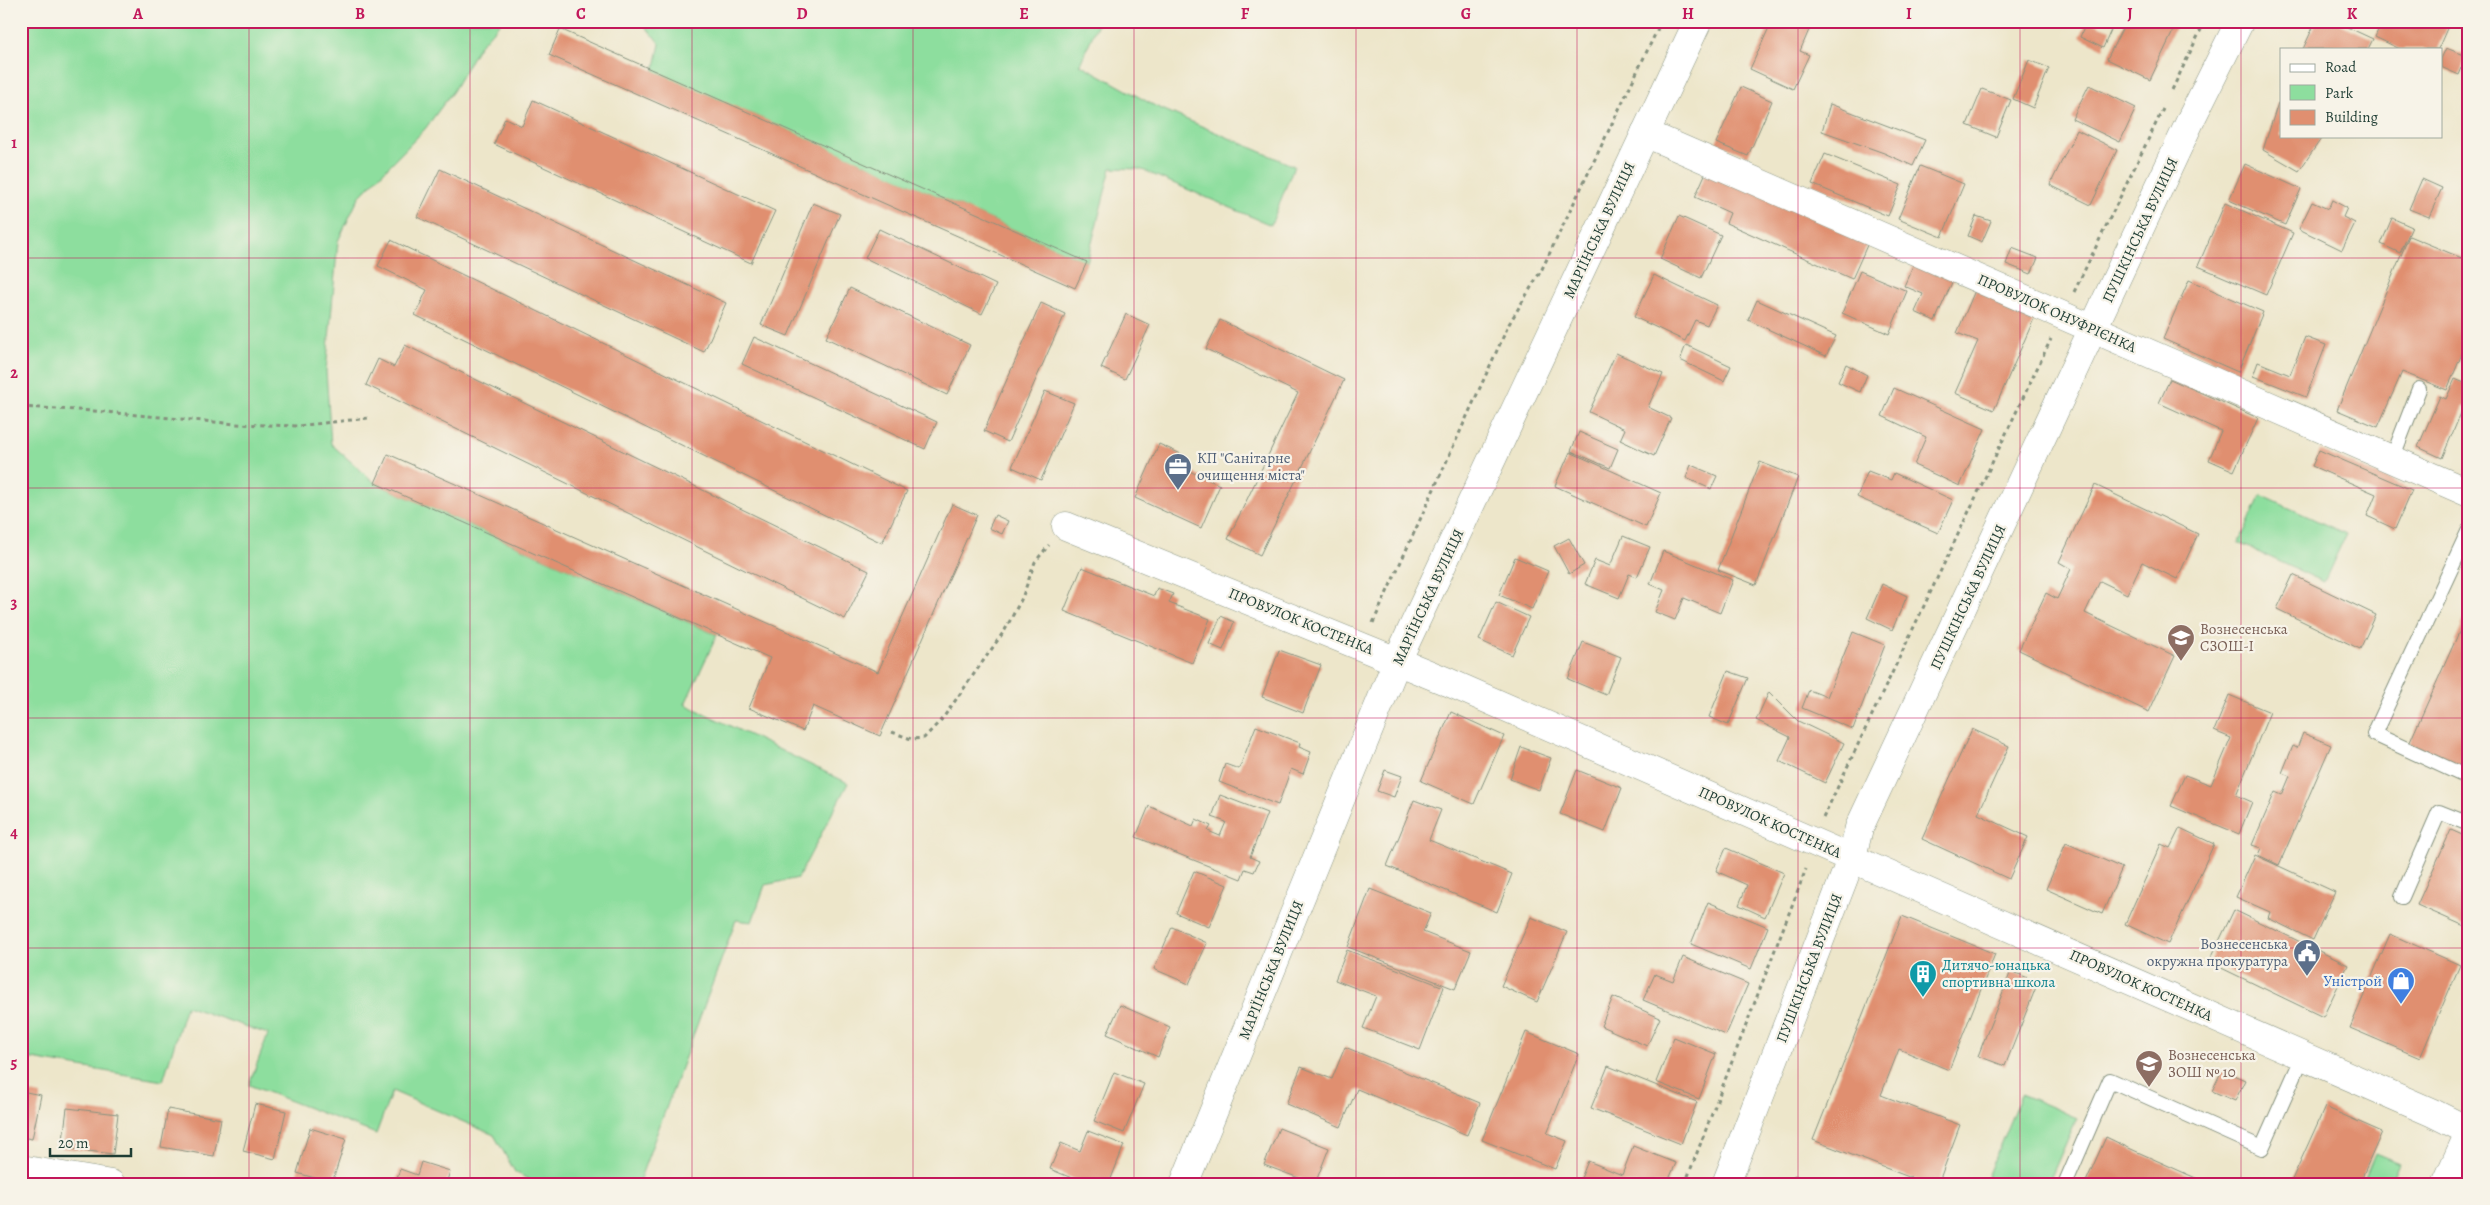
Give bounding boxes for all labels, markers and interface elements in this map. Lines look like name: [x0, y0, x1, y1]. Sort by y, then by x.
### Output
text: A: [132, 3, 144, 25]
text: B: [355, 3, 365, 25]
text: C: [576, 3, 586, 25]
text: D: [796, 3, 808, 25]
text: E: [1019, 3, 1029, 25]
text: F: [1241, 3, 1250, 25]
text: G: [1461, 3, 1471, 25]
text: H: [1682, 3, 1694, 25]
text: I: [1906, 3, 1912, 25]
text: J: [2127, 3, 2133, 25]
text: K: [2347, 3, 2358, 25]
legend: [2280, 48, 2442, 138]
text: Road: [2325, 57, 2357, 77]
text: Park: [2325, 83, 2354, 103]
text: Building: [2325, 107, 2378, 127]
text: 1: [11, 132, 17, 154]
street label: ПУШКІНСЬКА ВУЛИЦЯ: [2097, 154, 2183, 306]
street label: МАРІЇНСЬКА ВУЛИЦЯ: [1559, 158, 1639, 302]
street label: ПРОВУЛОК ОНУФРІЄНКА: [1974, 269, 2140, 357]
text: 2: [10, 362, 18, 384]
place label: КП "Санітарне очищення міста": [1197, 448, 1305, 485]
office icon: КП "Санітарне очищення міста": [1163, 452, 1193, 491]
street label: ПУШКІНСЬКА ВУЛИЦЯ: [1925, 521, 2011, 673]
street label: МАРІЇНСЬКА ВУЛИЦЯ: [1388, 525, 1468, 669]
street label: ПРОВУЛОК КОСТЕНКА: [1226, 583, 1377, 659]
text: 3: [11, 592, 18, 614]
place label: Вознесенська СЗОШ-І: [2200, 619, 2288, 656]
school or university icon: Вознесенська СЗОШ-І: [2166, 623, 2196, 662]
street label: ПРОВУЛОК КОСТЕНКА: [1695, 781, 1845, 863]
text: 4: [10, 822, 18, 844]
street label: ПУШКІНСЬКА ВУЛИЦЯ: [1771, 891, 1847, 1045]
street label: МАРІЇНСЬКА ВУЛИЦЯ: [1234, 897, 1308, 1043]
place label: Вознесенська окружна прокуратура: [2147, 934, 2288, 971]
public building icon: Вознесенська окружна прокуратура: [2292, 938, 2322, 977]
street label: ПРОВУЛОК КОСТЕНКА: [2066, 944, 2216, 1026]
place label: Дитячо-юнацька спортивна школа: [1942, 955, 2055, 992]
building icon: Дитячо-юнацька спортивна школа: [1908, 959, 1938, 998]
shop icon: Уністрой: [2386, 966, 2416, 1005]
place label: Уністрой: [2324, 971, 2382, 991]
place label: Вознесенська ЗОШ № 10: [2168, 1045, 2256, 1082]
school or university icon: Вознесенська ЗОШ № 10: [2134, 1049, 2164, 1088]
text: 5: [11, 1052, 18, 1074]
scale bar: [50, 1125, 131, 1157]
text: 20 m: [58, 1133, 89, 1153]

